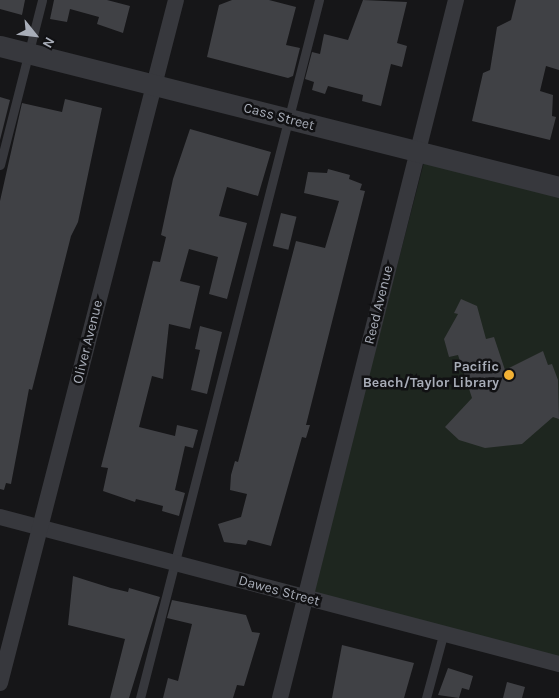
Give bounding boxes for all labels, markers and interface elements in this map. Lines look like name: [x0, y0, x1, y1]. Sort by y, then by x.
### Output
north arrow: [10, 10, 60, 60]
text: N: [39, 34, 58, 51]
street label: Cass Street: [242, 99, 316, 135]
street label: Reed Avenue: [361, 264, 397, 346]
street label: Oliver Avenue: [69, 298, 107, 386]
place label: Pacific Beach/Taylor Library: [363, 359, 499, 392]
marker: Pacific Beach/Taylor Library: [503, 369, 515, 381]
street label: Dawes Street: [237, 572, 321, 610]

